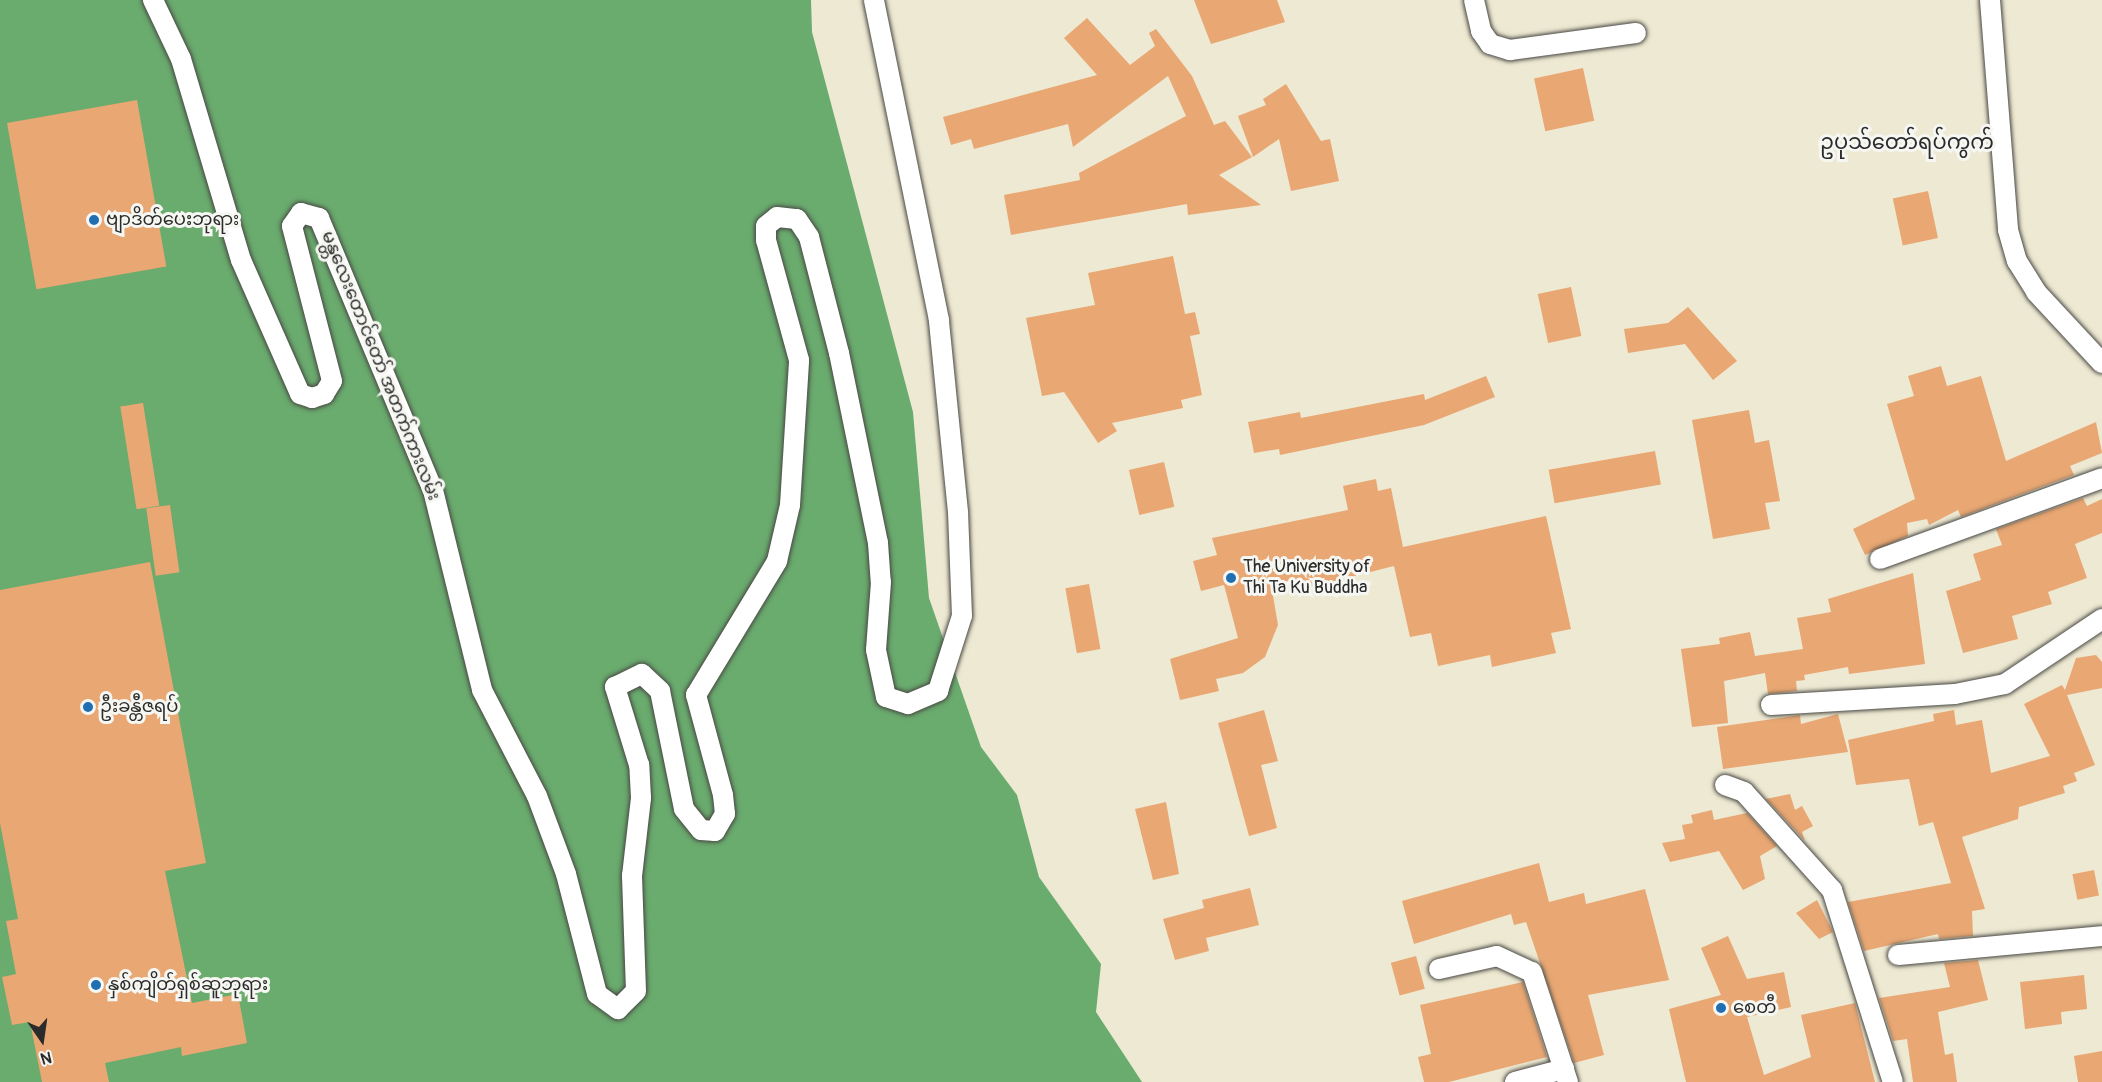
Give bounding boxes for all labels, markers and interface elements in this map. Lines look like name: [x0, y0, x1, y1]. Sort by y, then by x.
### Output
district label: ဥပုသ်တော်ရပ်ကွက်: [1820, 130, 1994, 156]
place label: ဗျာဒိတ်ပေးဘုရား: [106, 209, 239, 231]
marker: ဗျာဒိတ်ပေးဘုရား: [87, 213, 101, 227]
street label: မန္တလေးတောင်တော် အတက်ကားလမ်း: [316, 228, 444, 504]
place label: The University of Thi Ta Ku Buddha: [1243, 557, 1371, 600]
marker: The University of Thi Ta Ku Buddha: [1224, 571, 1238, 585]
place label: ဦးခန္တီဇရပ်: [100, 696, 179, 718]
marker: ဦးခန္တီဇရပ်: [81, 700, 95, 714]
place label: နှစ်ကျိတ်ရှစ်ဆူဘုရား: [108, 974, 268, 996]
marker: နှစ်ကျိတ်ရှစ်ဆူဘုရား: [89, 978, 103, 992]
place label: စေတီ: [1733, 997, 1776, 1019]
marker: စေတီ: [1714, 1001, 1728, 1015]
north arrow: [12, 1010, 72, 1070]
text: N: [39, 1047, 54, 1068]

